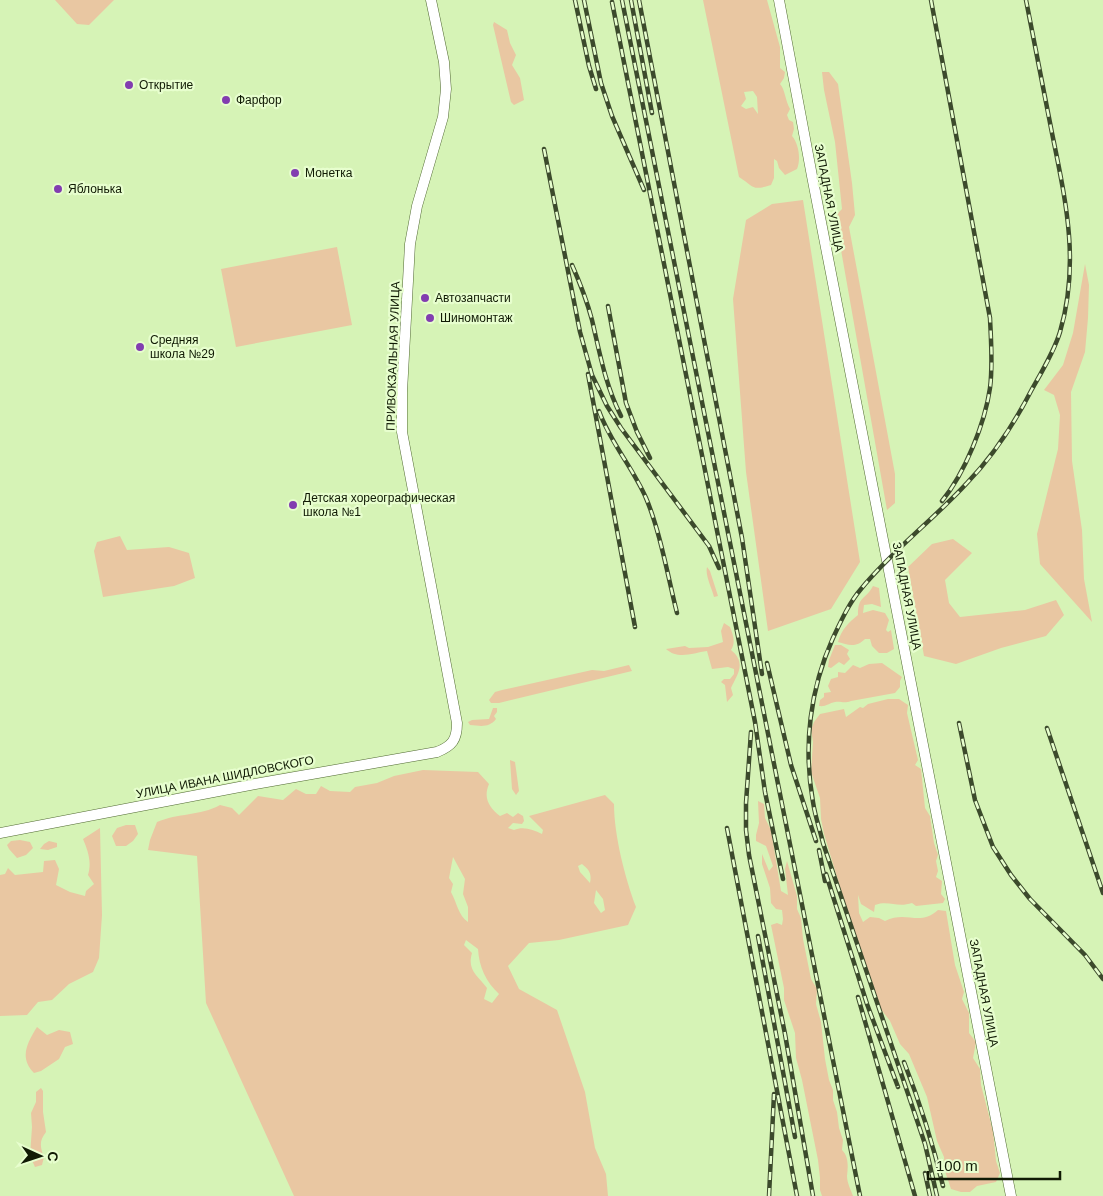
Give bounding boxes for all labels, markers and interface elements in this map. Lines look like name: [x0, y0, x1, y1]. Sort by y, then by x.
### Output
place label: Открытие: [139, 78, 194, 92]
marker: Открытие: [123, 79, 135, 91]
place label: Фарфор: [236, 93, 282, 107]
marker: Фарфор: [220, 94, 232, 106]
street label: ЗАПАДНАЯ УЛИЦА: [812, 143, 846, 253]
place label: Монетка: [305, 166, 353, 180]
marker: Монетка: [289, 167, 301, 179]
place label: Яблонька: [68, 182, 122, 196]
marker: Яблонька: [52, 183, 64, 195]
street label: ПРИВОКЗАЛЬНАЯ УЛИЦА: [383, 281, 403, 431]
place label: Автозапчасти: [435, 291, 511, 305]
marker: Автозапчасти: [419, 292, 431, 304]
place label: Шиномонтаж: [440, 311, 513, 325]
marker: Шиномонтаж: [424, 312, 436, 324]
place label: Средняя школа №29: [150, 333, 215, 361]
marker: Средняя школа №29: [134, 341, 146, 353]
place label: Детская хореографическая школа №1: [303, 491, 455, 519]
marker: Детская хореографическая школа №1: [287, 499, 299, 511]
street label: ЗАПАДНАЯ УЛИЦА: [890, 541, 924, 651]
street label: УЛИЦА ИВАНА ШИДЛОВСКОГО: [135, 753, 315, 801]
street label: ЗАПАДНАЯ УЛИЦА: [967, 938, 1001, 1048]
north arrow: [15, 1131, 65, 1181]
scale bar: [928, 1148, 1060, 1180]
text: С: [45, 1151, 61, 1162]
text: 100 m: [936, 1157, 978, 1174]

